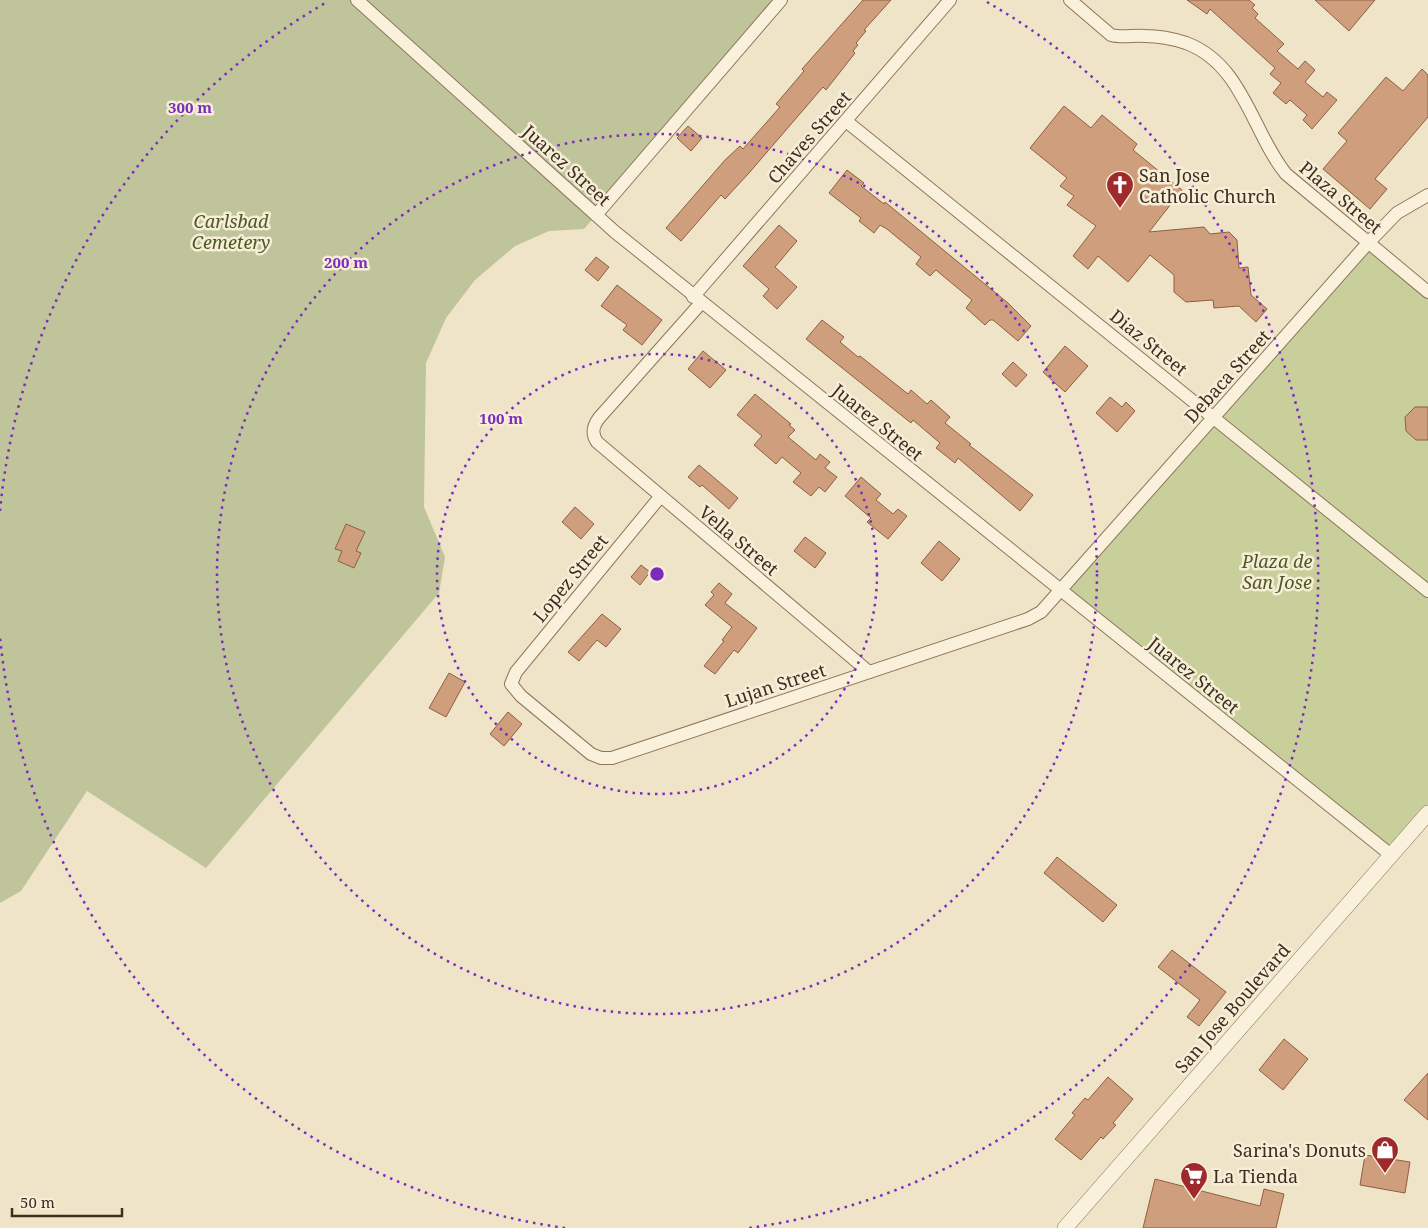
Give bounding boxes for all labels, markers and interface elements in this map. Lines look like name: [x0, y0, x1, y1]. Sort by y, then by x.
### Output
street label: Chaves Street: [762, 85, 856, 189]
text: 300 m: [168, 97, 212, 117]
street label: Juarez Street: [517, 119, 616, 211]
street label: Plaza Street: [1295, 155, 1387, 239]
place label: San Jose Catholic Church: [1139, 163, 1276, 208]
church icon: San Jose Catholic Church: [1105, 170, 1135, 209]
park label: Carlsbad Cemetery: [192, 209, 270, 254]
text: 200 m: [324, 252, 368, 272]
street label: Diaz Street: [1105, 303, 1193, 381]
street label: Debaca Street: [1179, 324, 1275, 428]
street label: Juarez Street: [827, 377, 928, 466]
text: 100 m: [479, 408, 523, 428]
street label: Vella Street: [694, 500, 784, 580]
street label: Lopez Street: [527, 529, 613, 627]
park label: Plaza de San Jose: [1241, 549, 1312, 594]
centre of rings: [648, 565, 666, 583]
street label: Juarez Street: [1143, 630, 1244, 719]
street label: Lujan Street: [722, 657, 828, 713]
street label: San Jose Boulevard: [1169, 938, 1295, 1078]
shop icon: Sarina's Donuts: [1370, 1135, 1400, 1174]
place label: Sarina's Donuts: [1233, 1138, 1366, 1162]
supermarket icon: La Tienda: [1179, 1161, 1209, 1200]
place label: La Tienda: [1213, 1164, 1298, 1188]
scale bar: [12, 1186, 122, 1218]
text: 50 m: [20, 1192, 55, 1212]

